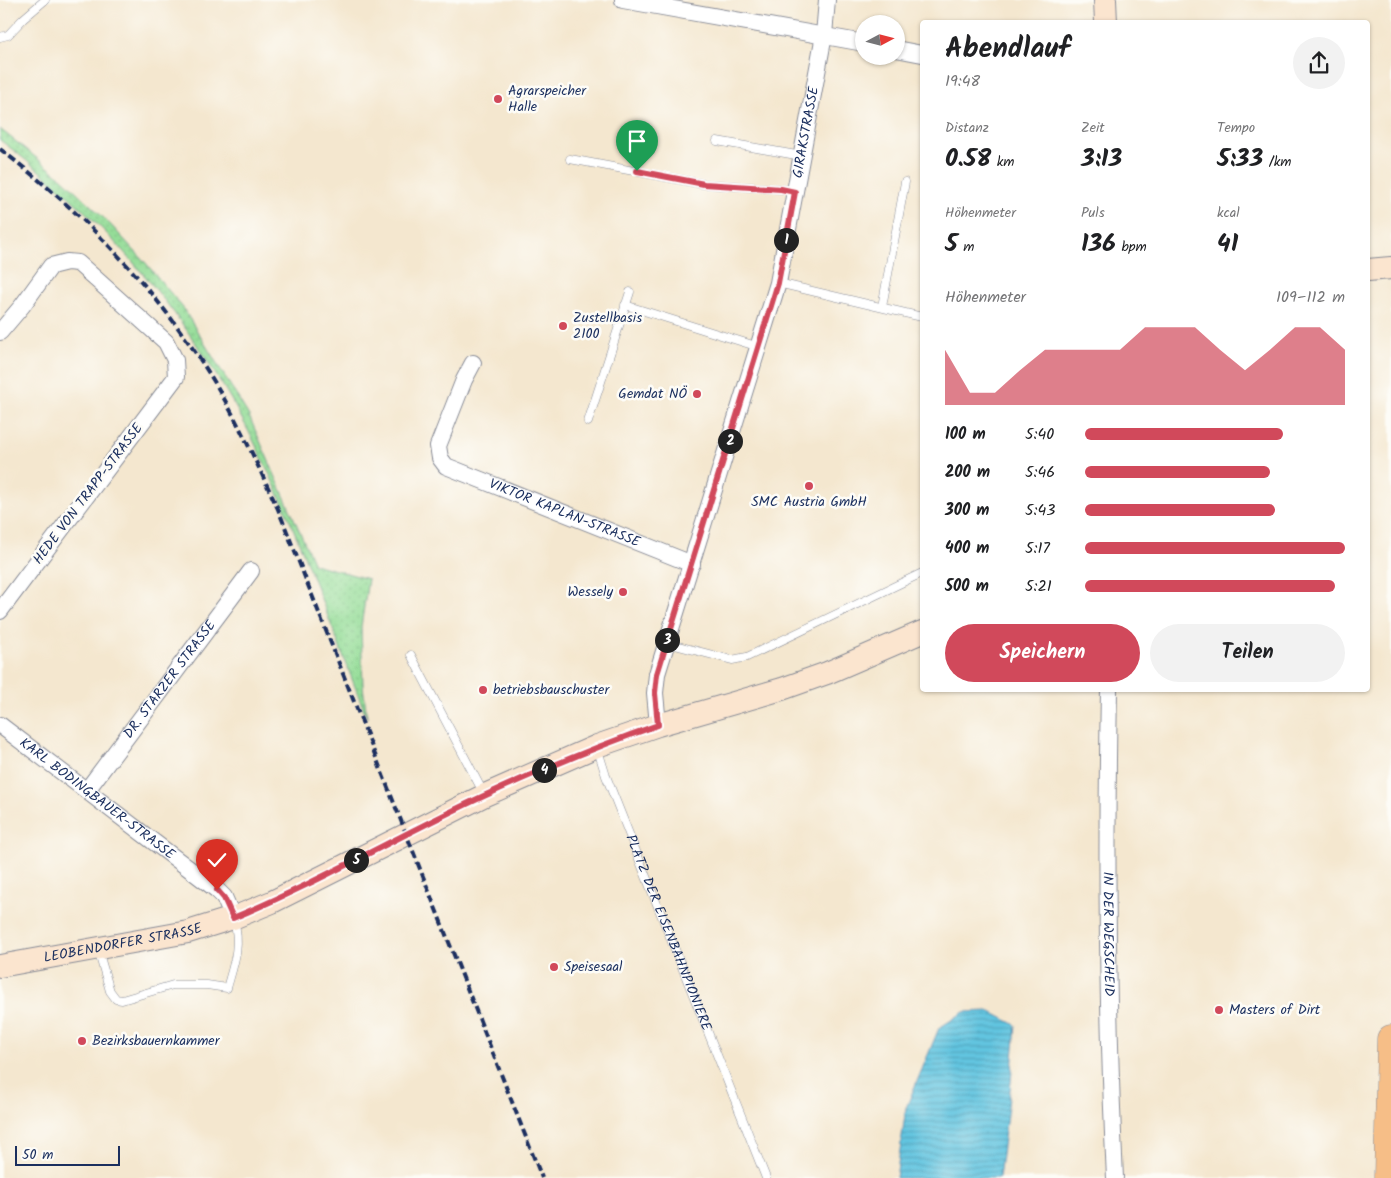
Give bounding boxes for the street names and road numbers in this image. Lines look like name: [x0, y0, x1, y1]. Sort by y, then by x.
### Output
street label: GIRAKSTRASSE: [787, 84, 825, 180]
street label: HEDE VON TRAPP-STRASSE: [27, 418, 149, 569]
street label: VIKTOR KAPLAN-STRASSE: [486, 473, 644, 554]
street label: DR. STARZER STRASSE: [118, 615, 222, 743]
street label: KARL BODINGBAUER-STRASSE: [15, 732, 180, 866]
street label: PLATZ DER EISENBAHNPIONIERE: [619, 831, 718, 1035]
street label: IN DER WEGSCHEID: [1096, 871, 1120, 997]
street label: LEOBENDORFER STRASSE: [42, 917, 206, 969]

